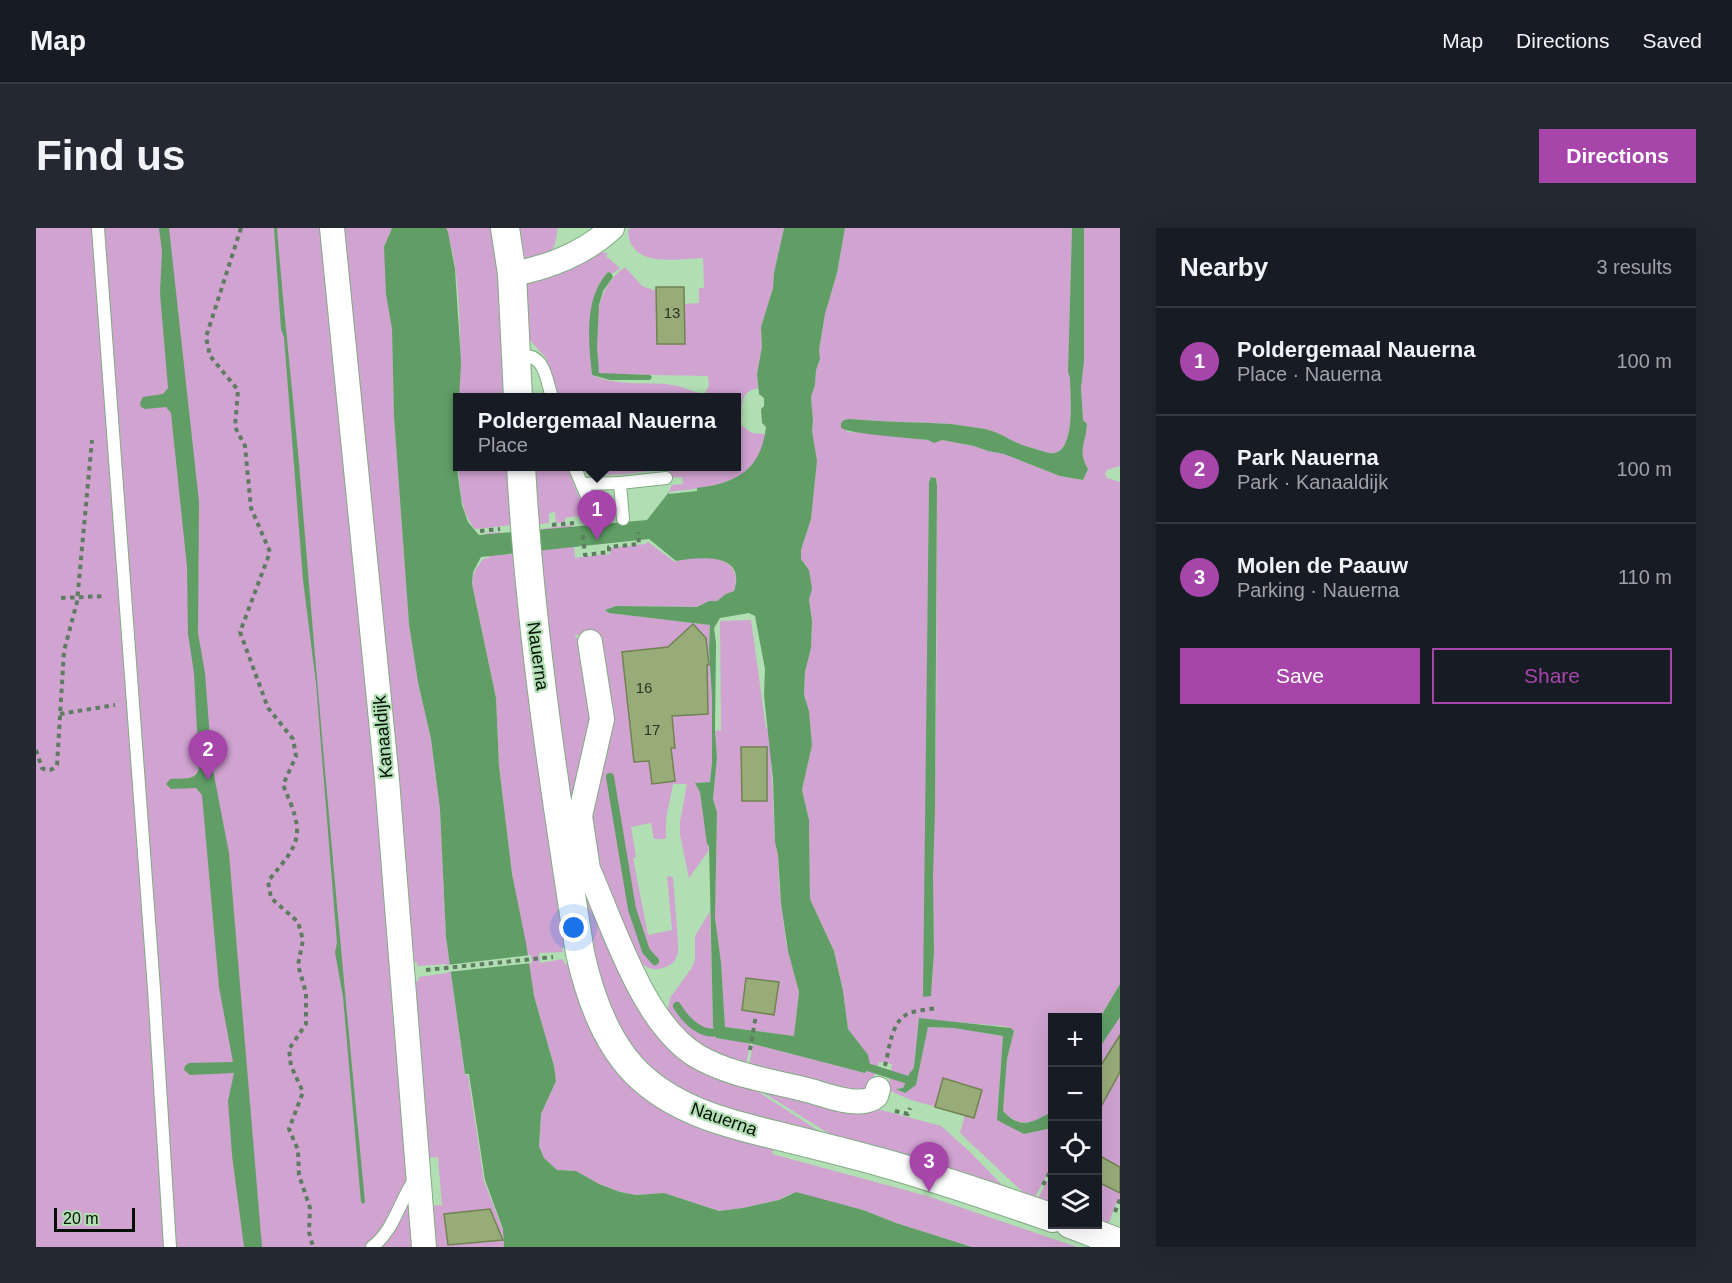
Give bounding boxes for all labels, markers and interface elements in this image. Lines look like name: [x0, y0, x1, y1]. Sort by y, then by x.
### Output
text: Map: [30, 25, 86, 56]
text: Map: [1442, 29, 1483, 52]
text: Directions: [1516, 29, 1609, 52]
text: Saved: [1642, 29, 1702, 52]
button: Directions: [1539, 129, 1696, 183]
text: Find us: [36, 132, 185, 179]
text: Nearby: [1180, 252, 1268, 282]
text: 3 results: [1596, 256, 1672, 278]
house number: 13: [664, 304, 680, 321]
text: Poldergemaal Nauerna: [1237, 337, 1475, 362]
text: 1: [1194, 350, 1205, 372]
text: 100 m: [1616, 350, 1672, 372]
text: Place · Nauerna: [1237, 363, 1382, 385]
popup: [453, 393, 741, 471]
text: Poldergemaal Nauerna: [478, 408, 716, 433]
text: Place: [478, 434, 528, 456]
text: Park Nauerna: [1237, 445, 1379, 470]
text: 2: [1194, 458, 1205, 480]
text: 100 m: [1616, 458, 1672, 480]
text: Park · Kanaaldijk: [1237, 471, 1388, 493]
pin: 1: [578, 490, 616, 540]
text: Molen de Paauw: [1237, 553, 1408, 578]
text: 3: [1194, 566, 1205, 588]
text: 110 m: [1618, 566, 1672, 588]
text: Parking · Nauerna: [1237, 579, 1399, 601]
street label: Nauerna: [523, 620, 553, 693]
button: Save: [1180, 648, 1420, 704]
button: Share: [1432, 648, 1672, 704]
house number: 16: [636, 679, 652, 696]
street label: Kanaaldijk: [369, 694, 397, 779]
house number: 17: [644, 721, 660, 738]
pin: 2: [188, 730, 228, 780]
your location: [559, 913, 588, 942]
map controls: [1048, 1013, 1102, 1229]
button: +: [1048, 1013, 1102, 1067]
button: −: [1048, 1067, 1102, 1121]
street label: Nauerna: [688, 1098, 761, 1140]
button: locate: [1048, 1121, 1102, 1175]
pin: 3: [910, 1142, 948, 1192]
button: layers: [1048, 1175, 1102, 1229]
scale bar: [54, 1205, 135, 1232]
text: 20 m: [63, 1210, 99, 1227]

